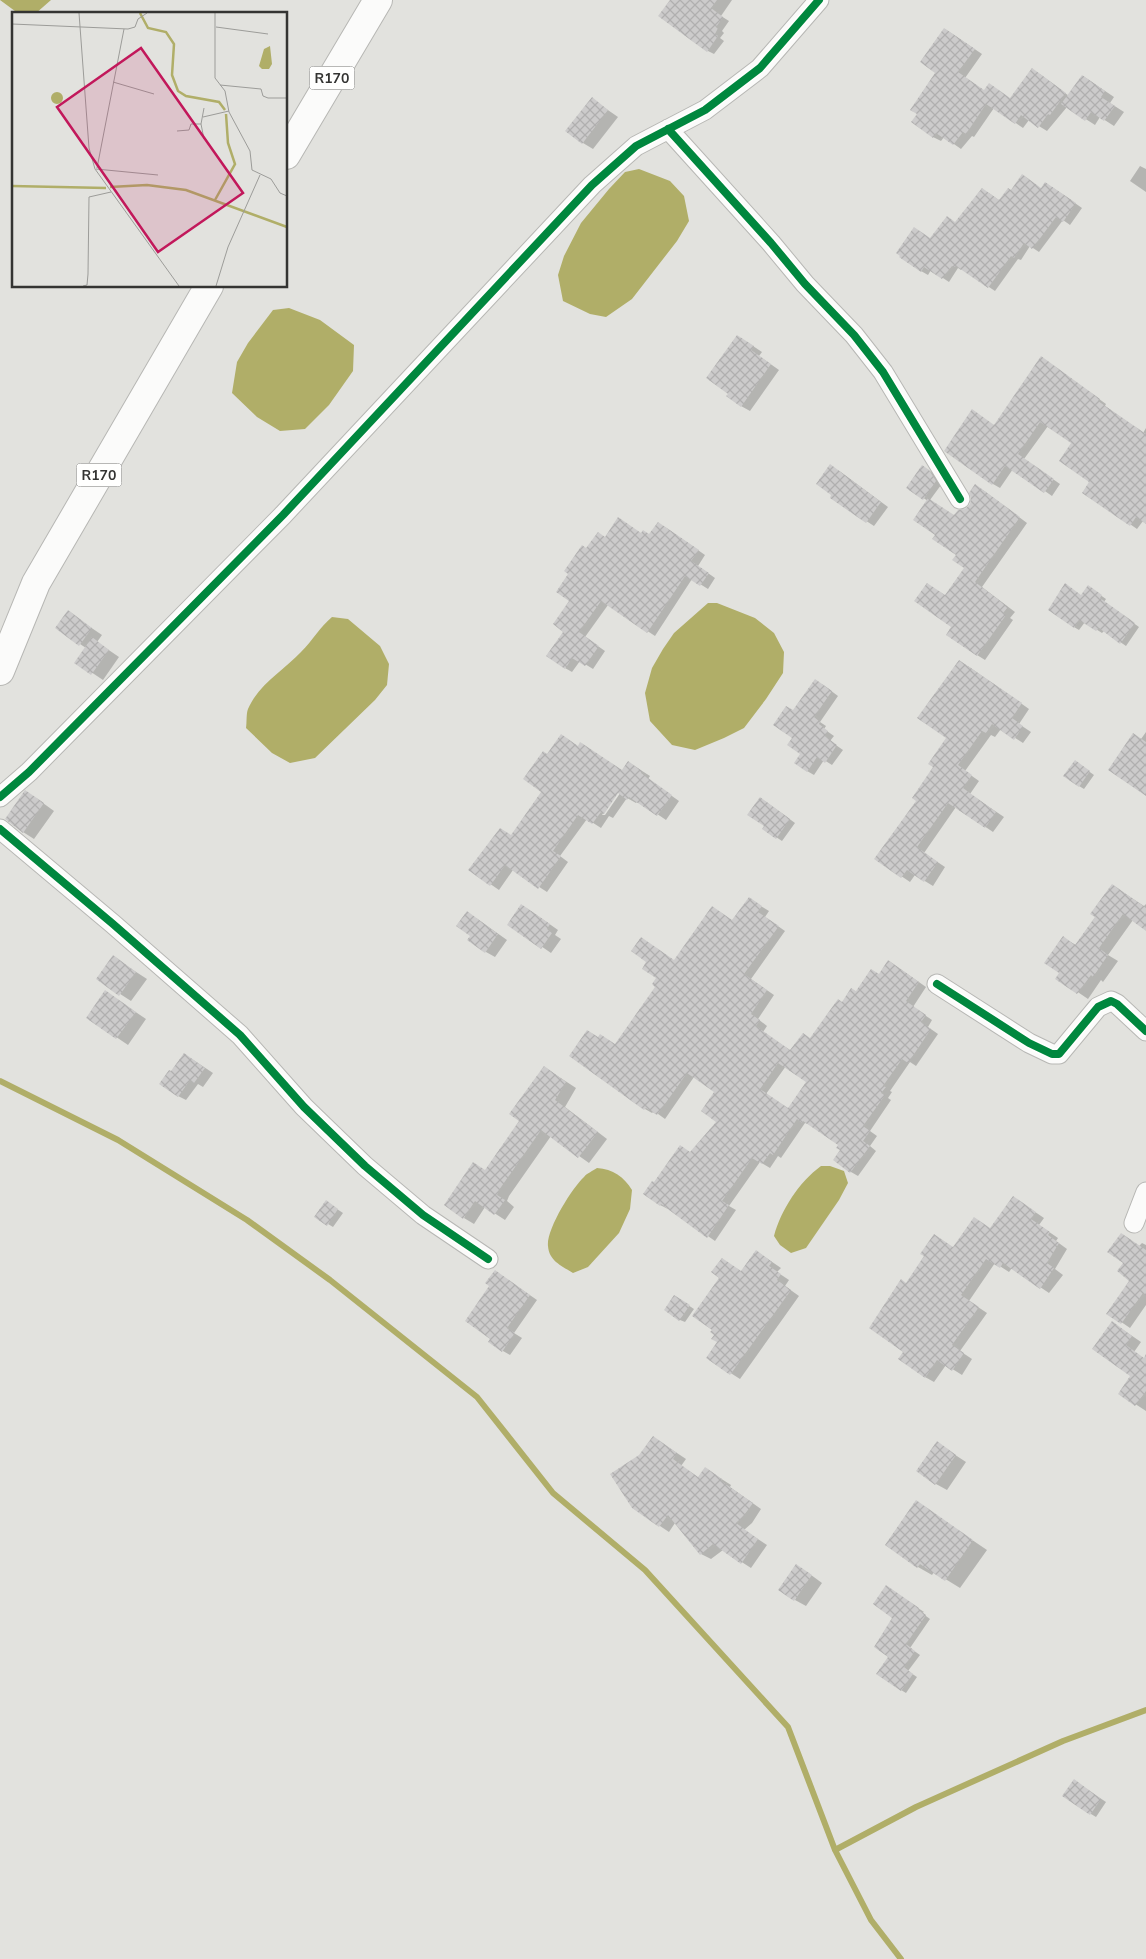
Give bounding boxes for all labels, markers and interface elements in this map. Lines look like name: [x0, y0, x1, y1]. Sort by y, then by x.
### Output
inset map: [12, 12, 288, 288]
road number: R170: [310, 66, 354, 90]
road number: R170: [76, 464, 122, 486]

